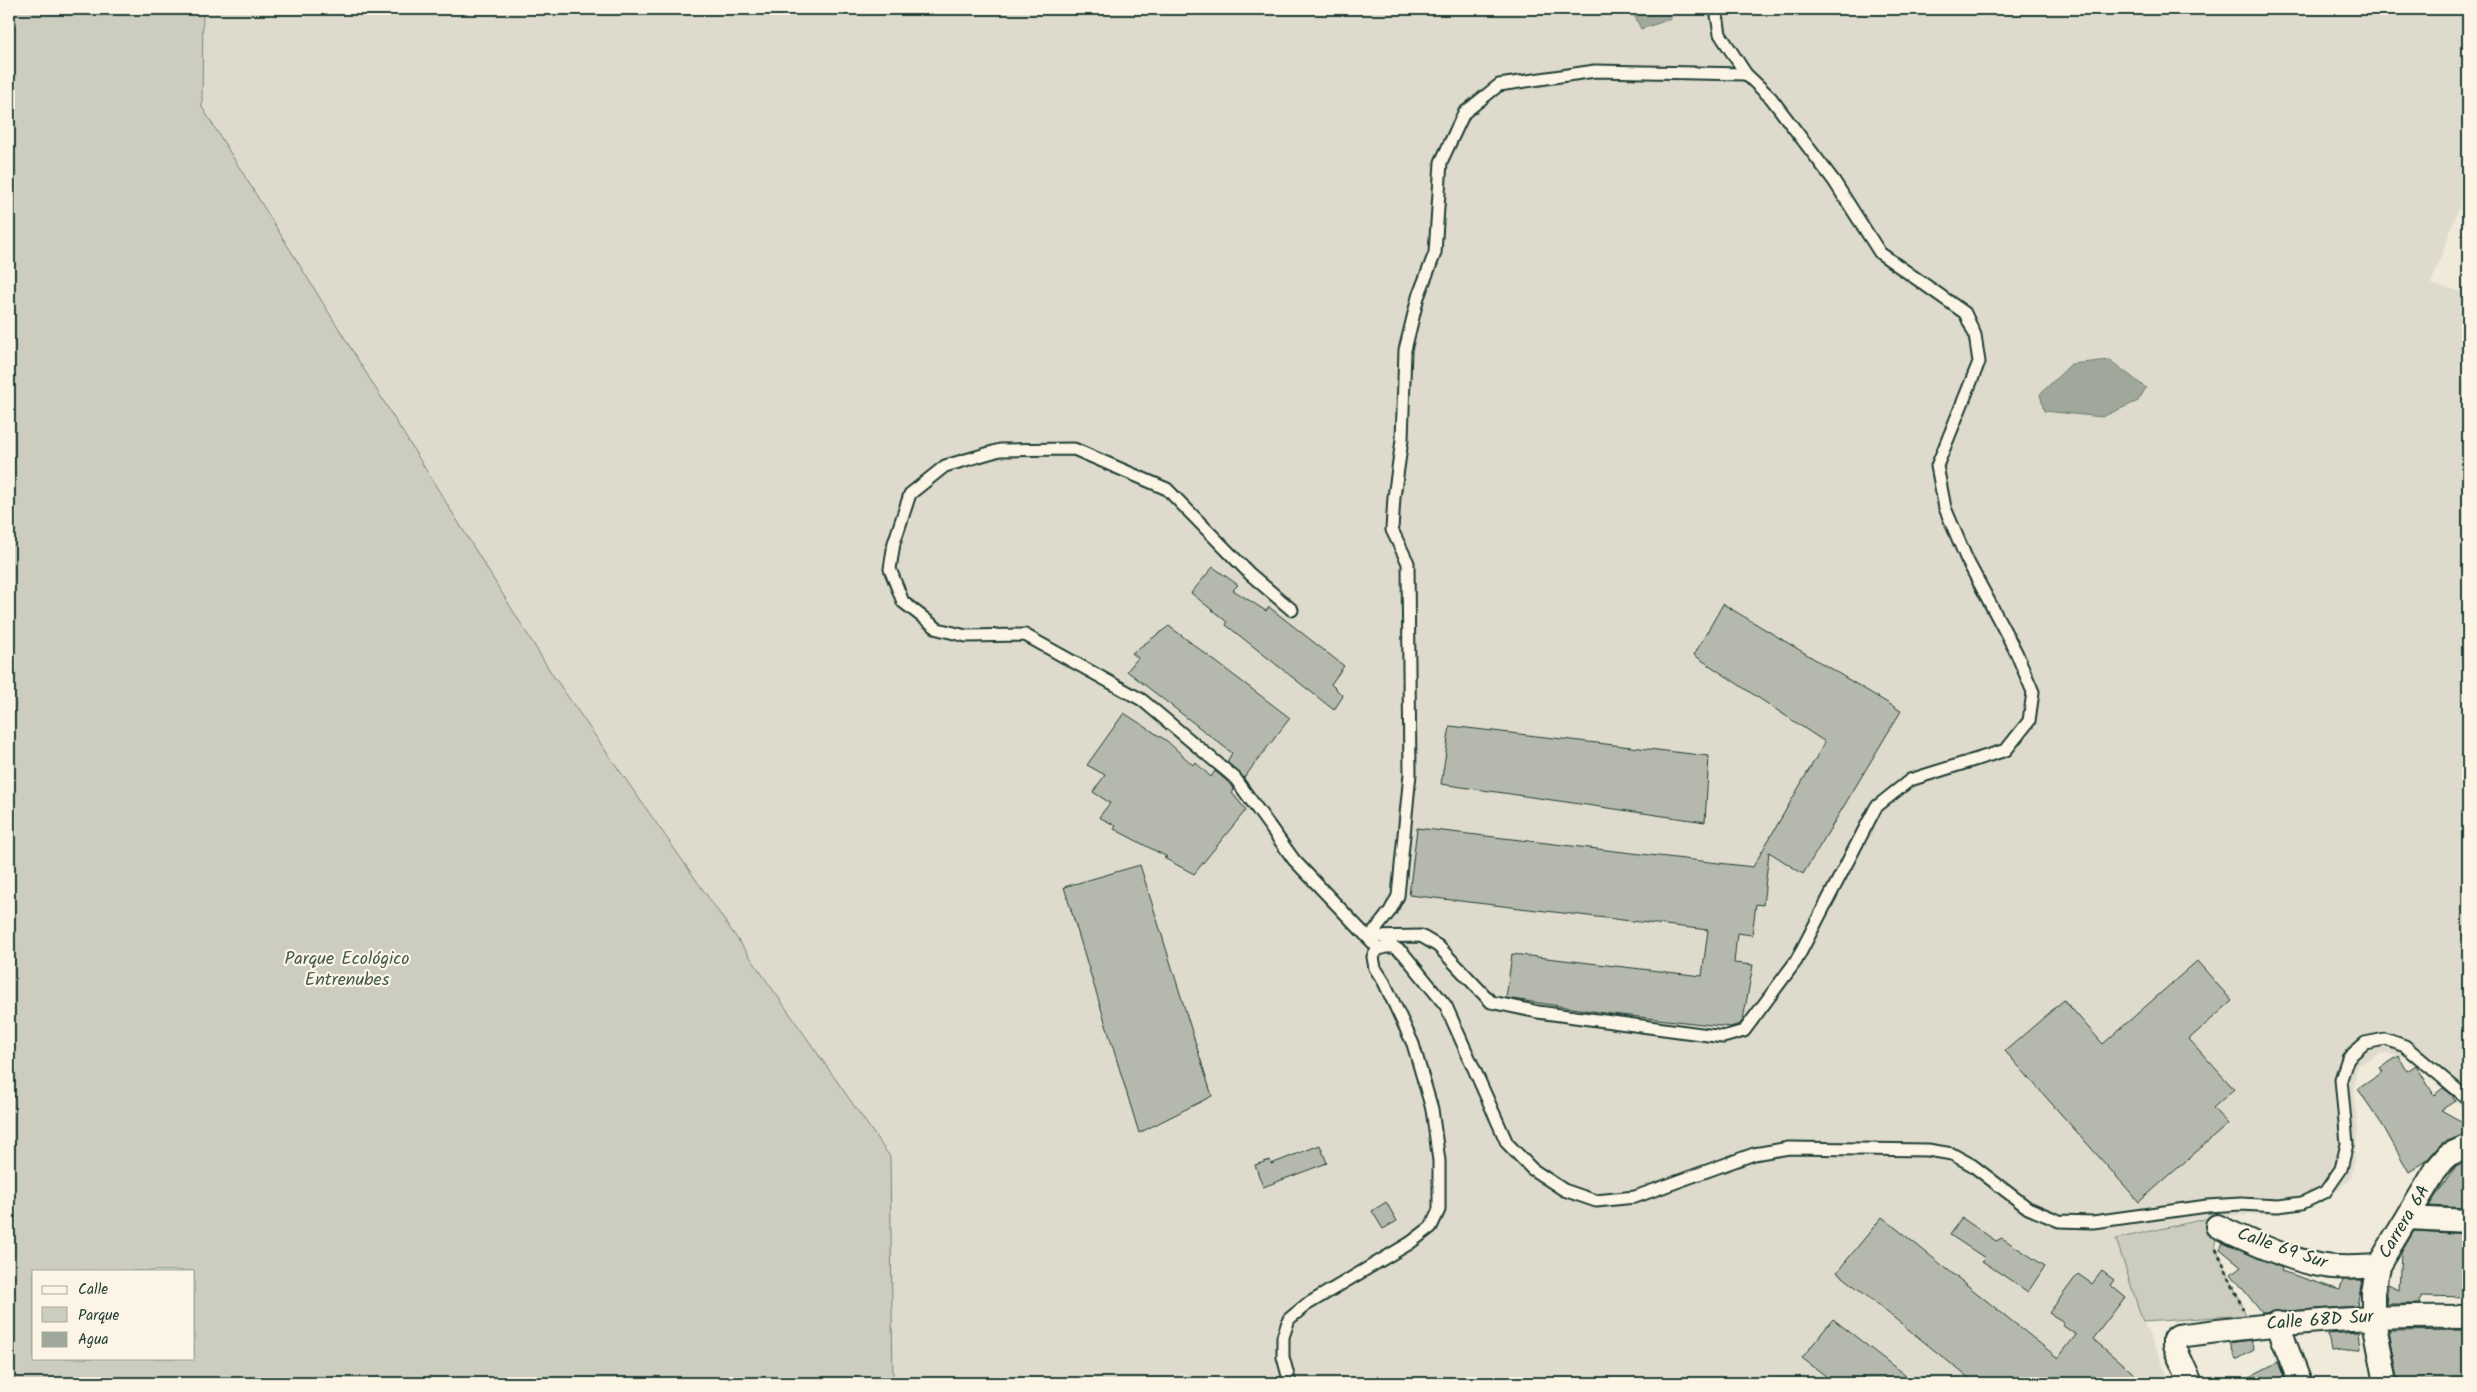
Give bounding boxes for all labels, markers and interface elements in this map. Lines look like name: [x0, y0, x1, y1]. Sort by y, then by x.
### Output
park label: Parque Ecológico Entrenubes: [285, 945, 409, 995]
street label: Carrera 6A: [2372, 1179, 2439, 1265]
street label: Calle 69 Sur: [2233, 1220, 2332, 1278]
legend: [32, 1270, 195, 1360]
text: Calle: [78, 1278, 108, 1302]
street label: Calle 68D Sur: [2266, 1303, 2376, 1339]
text: Parque: [78, 1304, 119, 1328]
text: Agua: [78, 1328, 109, 1352]

